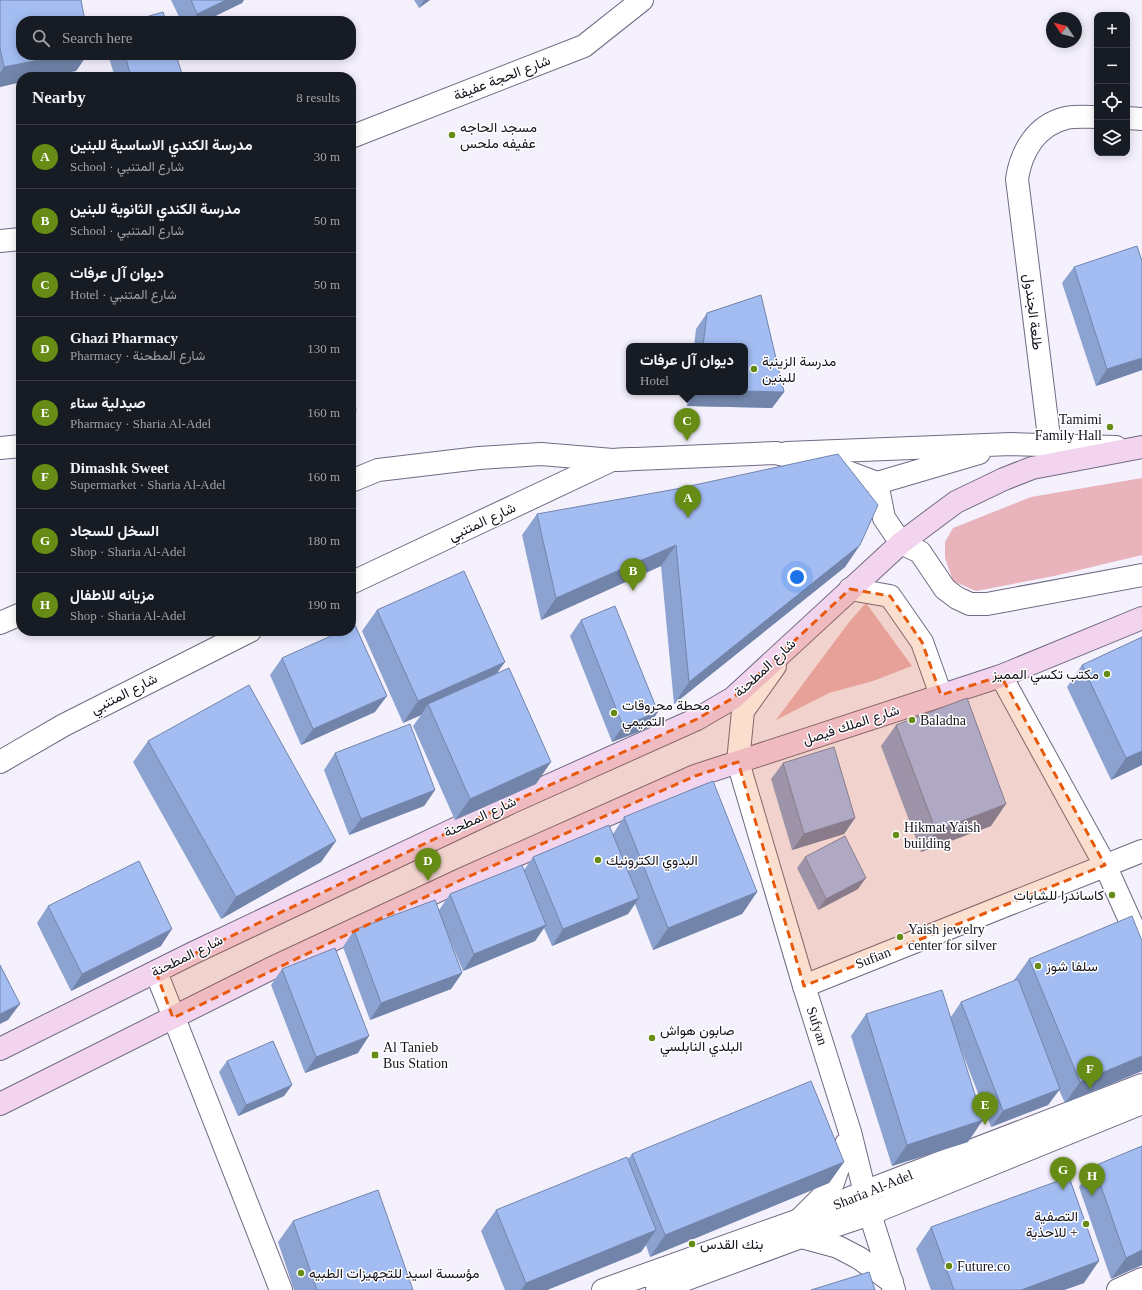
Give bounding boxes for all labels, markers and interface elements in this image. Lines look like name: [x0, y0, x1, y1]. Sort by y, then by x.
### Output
north arrow: [1046, 12, 1082, 48]
map controls: [1094, 12, 1130, 156]
button: +: [1094, 12, 1130, 48]
search box: [16, 16, 356, 60]
icon: search: [30, 27, 52, 49]
text: Search here: [62, 30, 132, 46]
button: −: [1094, 48, 1130, 84]
street label: شارع الحجة عفيفة: [452, 53, 554, 106]
button: locate: [1094, 84, 1130, 120]
text: Nearby: [32, 88, 86, 107]
text: 8 results: [296, 90, 340, 105]
place label: مسجد الحاجه عفيفه ملحس: [460, 120, 537, 152]
button: layers: [1094, 120, 1130, 156]
marker: مسجد الحاجه عفيفه ملحس: [447, 130, 457, 140]
text: مدرسة الكندي الاساسية للبنين: [70, 137, 253, 153]
text: A: [40, 149, 50, 164]
text: 30 m: [314, 149, 340, 164]
text: School · شارع المتنبي: [70, 159, 184, 174]
text: مدرسة الكندي الثانوية للبنين: [70, 201, 241, 217]
text: B: [41, 213, 49, 228]
text: 50 m: [314, 213, 340, 228]
text: School · شارع المتنبي: [70, 223, 184, 238]
text: ديوان آل عرفات: [70, 265, 164, 281]
street label: طلعة الجندول: [1019, 273, 1045, 351]
text: C: [40, 277, 50, 292]
text: 50 m: [314, 277, 340, 292]
text: Hotel · شارع المتنبي: [70, 287, 177, 302]
text: Ghazi Pharmacy: [70, 330, 178, 346]
text: D: [40, 341, 50, 356]
text: 130 m: [307, 341, 340, 356]
popup: [626, 343, 748, 395]
text: Pharmacy · شارع المطحنة: [70, 348, 205, 363]
text: ديوان آل عرفات: [640, 352, 734, 368]
place label: مدرسة الزينبة للبنين: [762, 354, 836, 386]
marker: مدرسة الزينبة للبنين: [749, 364, 759, 374]
text: Hotel: [640, 373, 669, 388]
text: صيدلية سناء: [70, 395, 146, 411]
text: E: [41, 405, 49, 420]
text: 160 m: [307, 405, 340, 420]
pin: C: [674, 408, 700, 441]
place label: Tamimi Family Hall: [1035, 412, 1102, 443]
text: Pharmacy · Sharia Al-Adel: [70, 416, 211, 431]
marker: Tamimi Family Hall: [1105, 422, 1115, 432]
text: Dimashk Sweet: [70, 460, 169, 476]
text: F: [41, 469, 49, 484]
text: 160 m: [307, 469, 340, 484]
text: Supermarket · Sharia Al-Adel: [70, 477, 226, 492]
pin: A: [675, 485, 701, 518]
street label: شارع المتنبي: [446, 500, 520, 548]
text: السخل للسجاد: [70, 523, 159, 539]
text: G: [40, 533, 50, 548]
text: 180 m: [307, 533, 340, 548]
text: Shop · Sharia Al-Adel: [70, 544, 186, 559]
pin: B: [620, 558, 646, 591]
your location: [787, 567, 807, 587]
text: مزيانه للاطفال: [70, 587, 154, 603]
text: H: [40, 597, 50, 612]
text: 190 m: [307, 597, 340, 612]
text: Shop · Sharia Al-Adel: [70, 608, 186, 623]
street label: شارع المطحنة: [731, 636, 801, 702]
place label: مكتب تكسي المميز: [991, 667, 1099, 686]
marker: مكتب تكسي المميز: [1102, 669, 1112, 679]
street label: شارع المتنبي: [88, 671, 161, 721]
place label: محطة محروقات التميمي: [622, 698, 710, 733]
street label: شارع الملك فيصل: [801, 702, 902, 751]
marker: محطة محروقات التميمي: [609, 708, 619, 718]
place label: Baladna: [920, 713, 967, 728]
marker: Baladna: [907, 715, 917, 725]
street label: شارع المطحنة: [442, 794, 520, 843]
place label: Hikmat Yaish building: [904, 820, 980, 851]
marker: Hikmat Yaish building: [891, 830, 901, 840]
pin: D: [415, 848, 441, 881]
place label: البدوي الكترونيك: [606, 853, 698, 872]
marker: البدوي الكترونيك: [593, 855, 603, 865]
place label: كاساندرا للشابات: [1013, 888, 1104, 904]
marker: كاساندرا للشابات: [1107, 890, 1117, 900]
place label: Yaish jewelry center for silver: [908, 922, 997, 953]
street label: شارع المطحنة: [149, 932, 227, 983]
marker: Yaish jewelry center for silver: [895, 932, 905, 942]
street label: Sufian: [853, 944, 893, 972]
place label: سلفا شوز: [1045, 959, 1098, 975]
marker: سلفا شوز: [1033, 961, 1043, 971]
street label: Sufyan: [804, 1005, 830, 1047]
place label: صابون هواش البلدي النابلسي: [660, 1023, 743, 1058]
marker: صابون هواش البلدي النابلسي: [647, 1033, 657, 1043]
place label: Al Tanieb Bus Station: [383, 1040, 448, 1071]
marker: Al Tanieb Bus Station: [370, 1050, 380, 1060]
pin: F: [1077, 1056, 1103, 1089]
pin: E: [972, 1092, 998, 1125]
pin: G: [1050, 1157, 1076, 1190]
pin: H: [1079, 1163, 1105, 1196]
street label: Sharia Al-Adel: [831, 1167, 915, 1213]
place label: التصفية للاحذية +: [1026, 1209, 1078, 1240]
marker: التصفية للاحذية +: [1081, 1219, 1091, 1229]
place label: بنك القدس: [700, 1237, 763, 1253]
marker: بنك القدس: [687, 1239, 697, 1249]
place label: Future.co: [957, 1259, 1010, 1274]
marker: Future.co: [944, 1261, 954, 1271]
place label: مؤسسة اسيد للتجهيزات الطبيه: [309, 1266, 480, 1282]
marker: مؤسسة اسيد للتجهيزات الطبيه: [296, 1268, 306, 1278]

